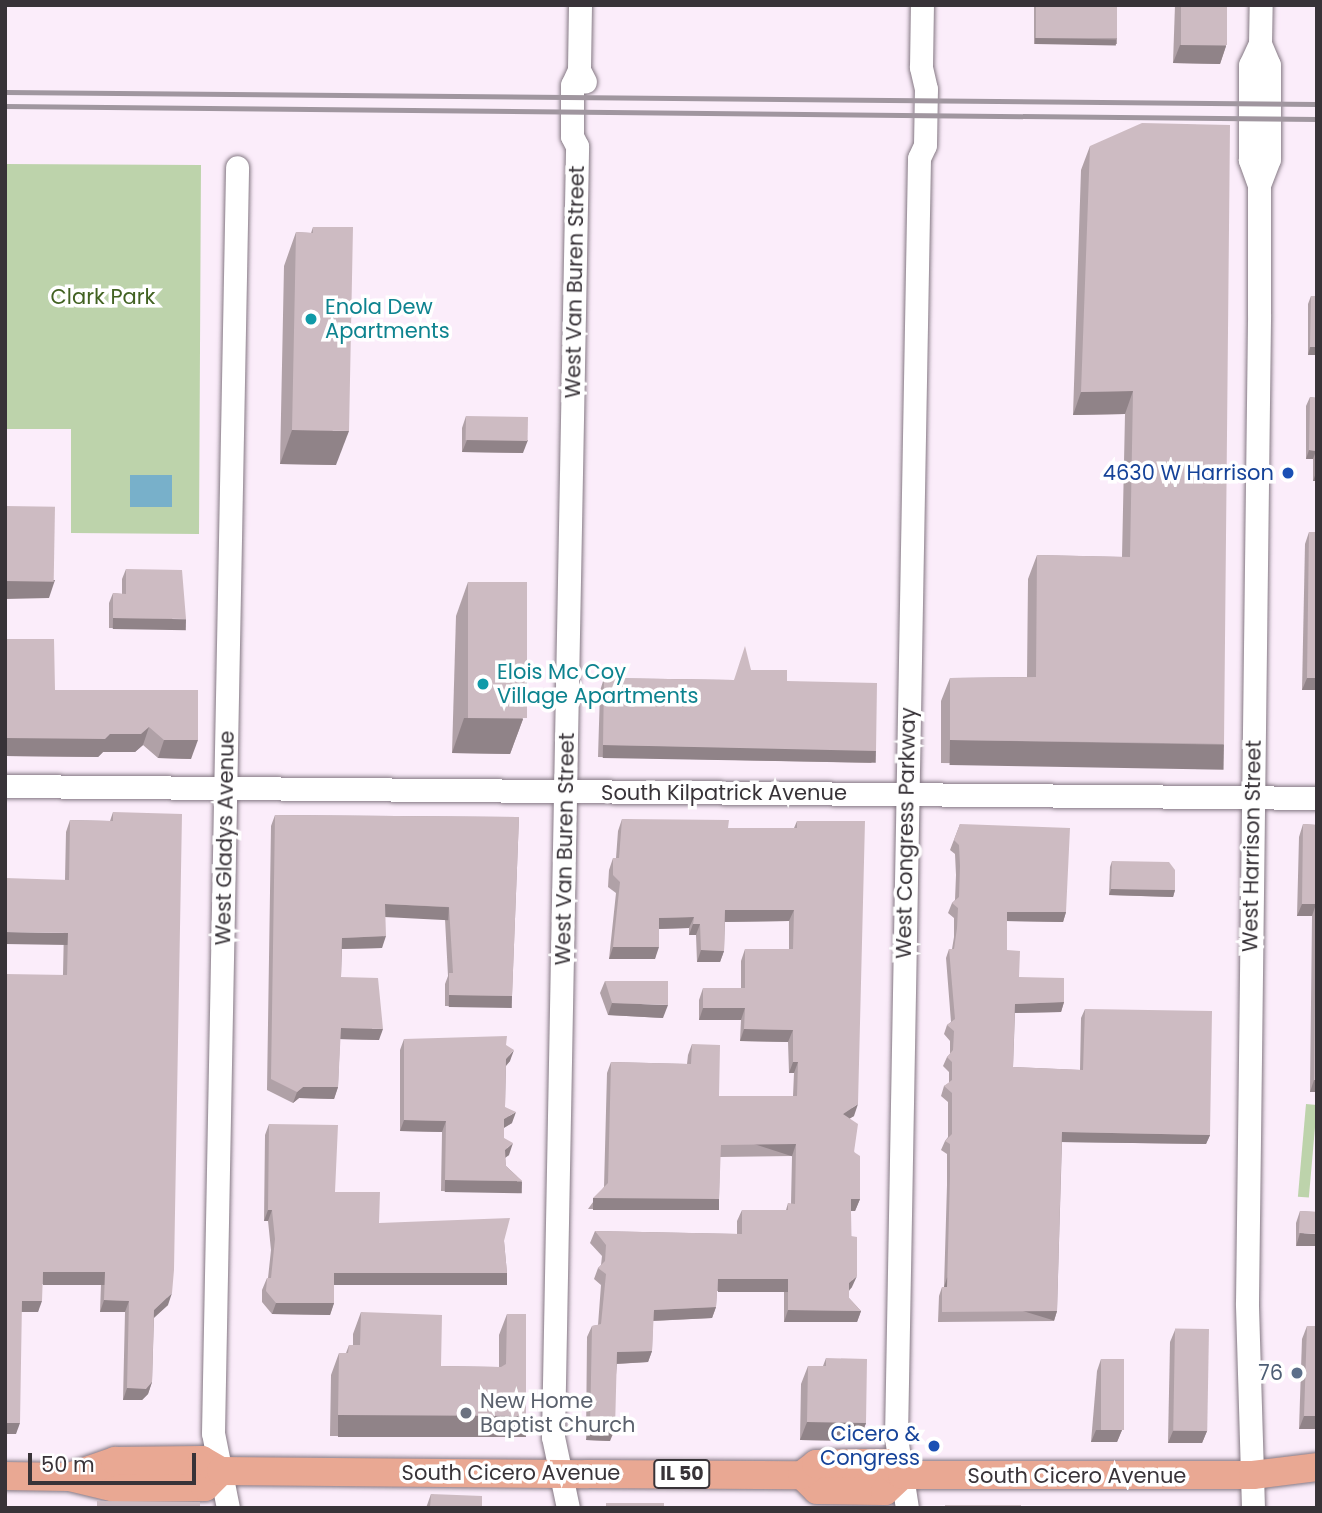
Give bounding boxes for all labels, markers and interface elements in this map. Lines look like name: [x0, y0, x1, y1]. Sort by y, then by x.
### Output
street label: West Van Buren Street: [560, 165, 590, 399]
park label: Clark Park: [51, 284, 155, 310]
place label: Enola Dew Apartments: [325, 294, 450, 344]
marker: Enola Dew Apartments: [303, 311, 319, 327]
place label: 4630 W Harrison: [1103, 460, 1274, 486]
marker: 4630 W Harrison: [1280, 465, 1296, 481]
place label: Elois Mc Coy Village Apartments: [497, 659, 698, 709]
marker: Elois Mc Coy Village Apartments: [475, 676, 491, 692]
street label: West Congress Parkway: [891, 707, 921, 959]
street label: West Gladys Avenue: [211, 730, 239, 946]
street label: West Van Buren Street: [550, 732, 580, 966]
street label: West Harrison Street: [1238, 740, 1266, 952]
street label: South Kilpatrick Avenue: [601, 780, 847, 806]
place label: 76: [1258, 1360, 1283, 1386]
marker: 76: [1289, 1365, 1305, 1381]
place label: New Home Baptist Church: [480, 1388, 635, 1438]
marker: New Home Baptist Church: [458, 1405, 474, 1421]
place label: Cicero & Congress: [820, 1421, 920, 1471]
marker: Cicero & Congress: [926, 1438, 942, 1454]
scale bar: [32, 1440, 200, 1484]
text: 50 m: [41, 1450, 95, 1479]
road number: IL 50: [652, 1458, 712, 1490]
street label: South Cicero Avenue: [402, 1460, 620, 1486]
street label: South Cicero Avenue: [968, 1463, 1186, 1489]

